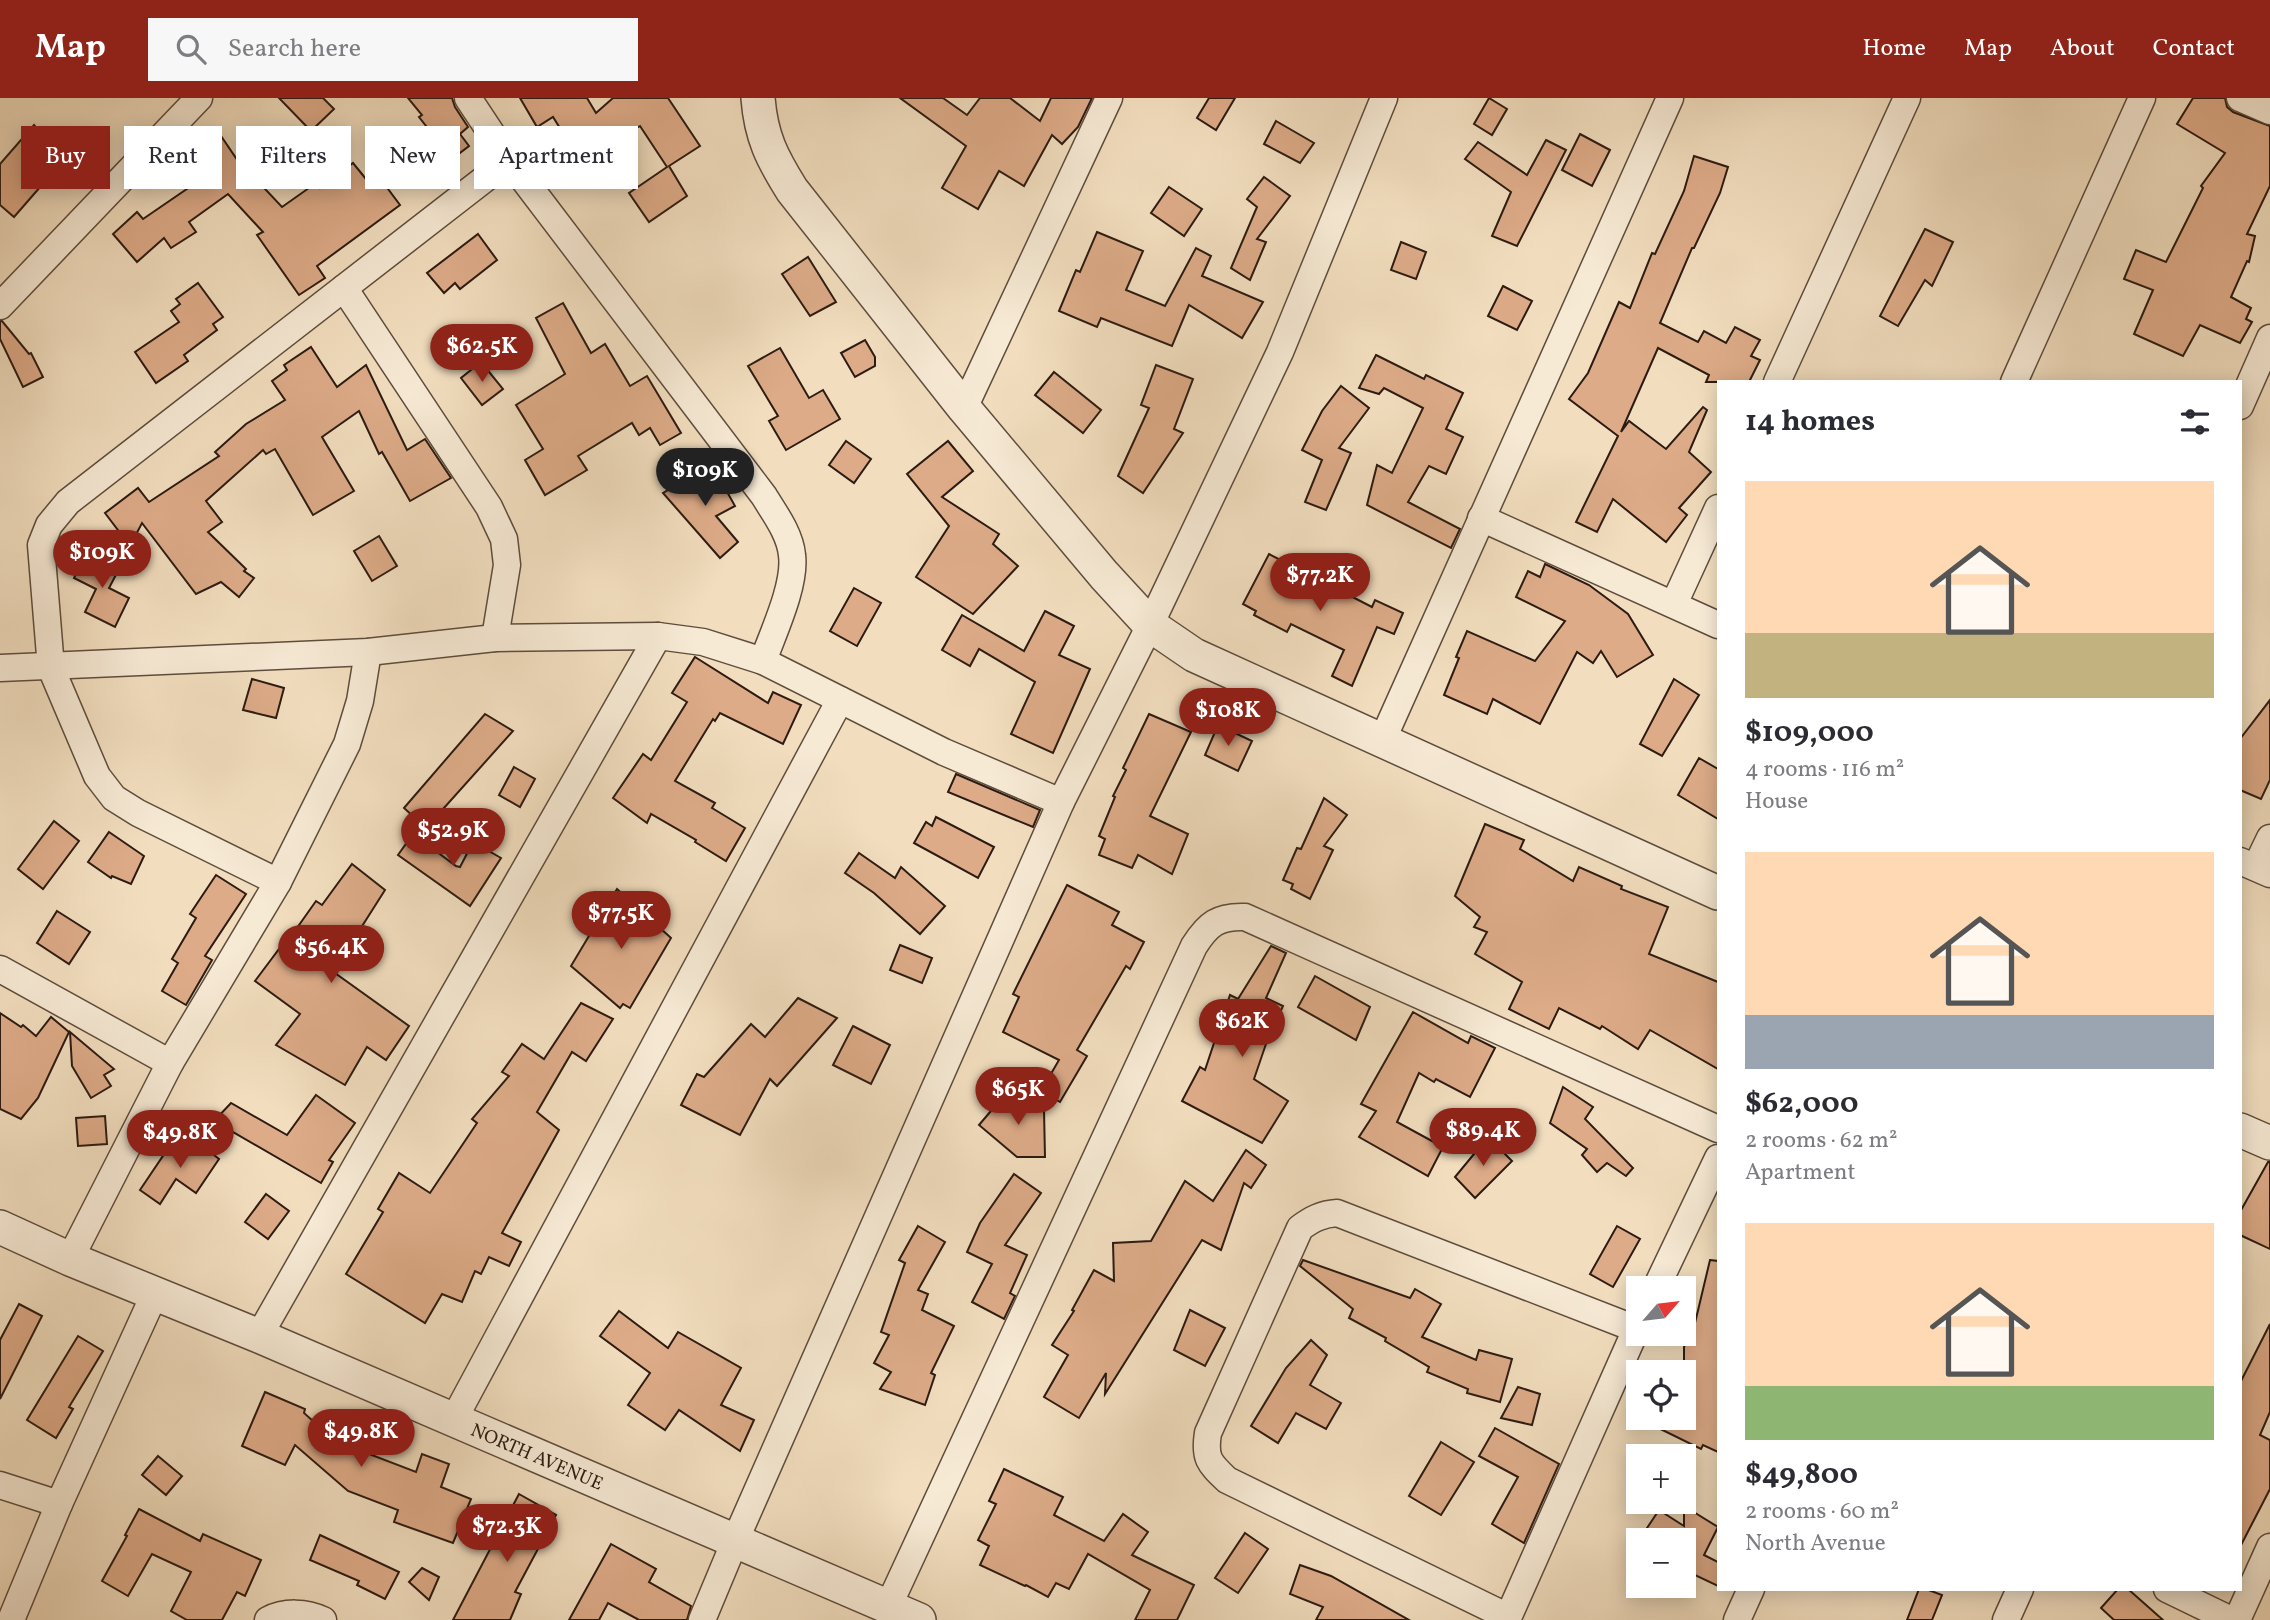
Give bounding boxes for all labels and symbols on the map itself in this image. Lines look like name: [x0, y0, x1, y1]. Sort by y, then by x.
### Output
pin: $62.5K: [425, 324, 539, 384]
pin: $109K: [656, 448, 754, 508]
pin: $109K: [53, 531, 151, 590]
pin: $77.2K: [1263, 554, 1377, 613]
pin: $108K: [1179, 688, 1277, 748]
pin: $52.9K: [396, 808, 510, 868]
pin: $77.5K: [564, 892, 678, 951]
pin: $56.4K: [274, 926, 388, 985]
pin: $62K: [1201, 1000, 1283, 1059]
pin: $65K: [977, 1068, 1059, 1127]
pin: $89.4K: [1426, 1108, 1540, 1168]
pin: $49.8K: [123, 1110, 237, 1170]
north arrow: [1626, 1276, 1696, 1346]
pin: $49.8K: [304, 1410, 418, 1469]
street label: NORTH AVENUE: [466, 1418, 607, 1498]
pin: $72.3K: [450, 1504, 564, 1564]

